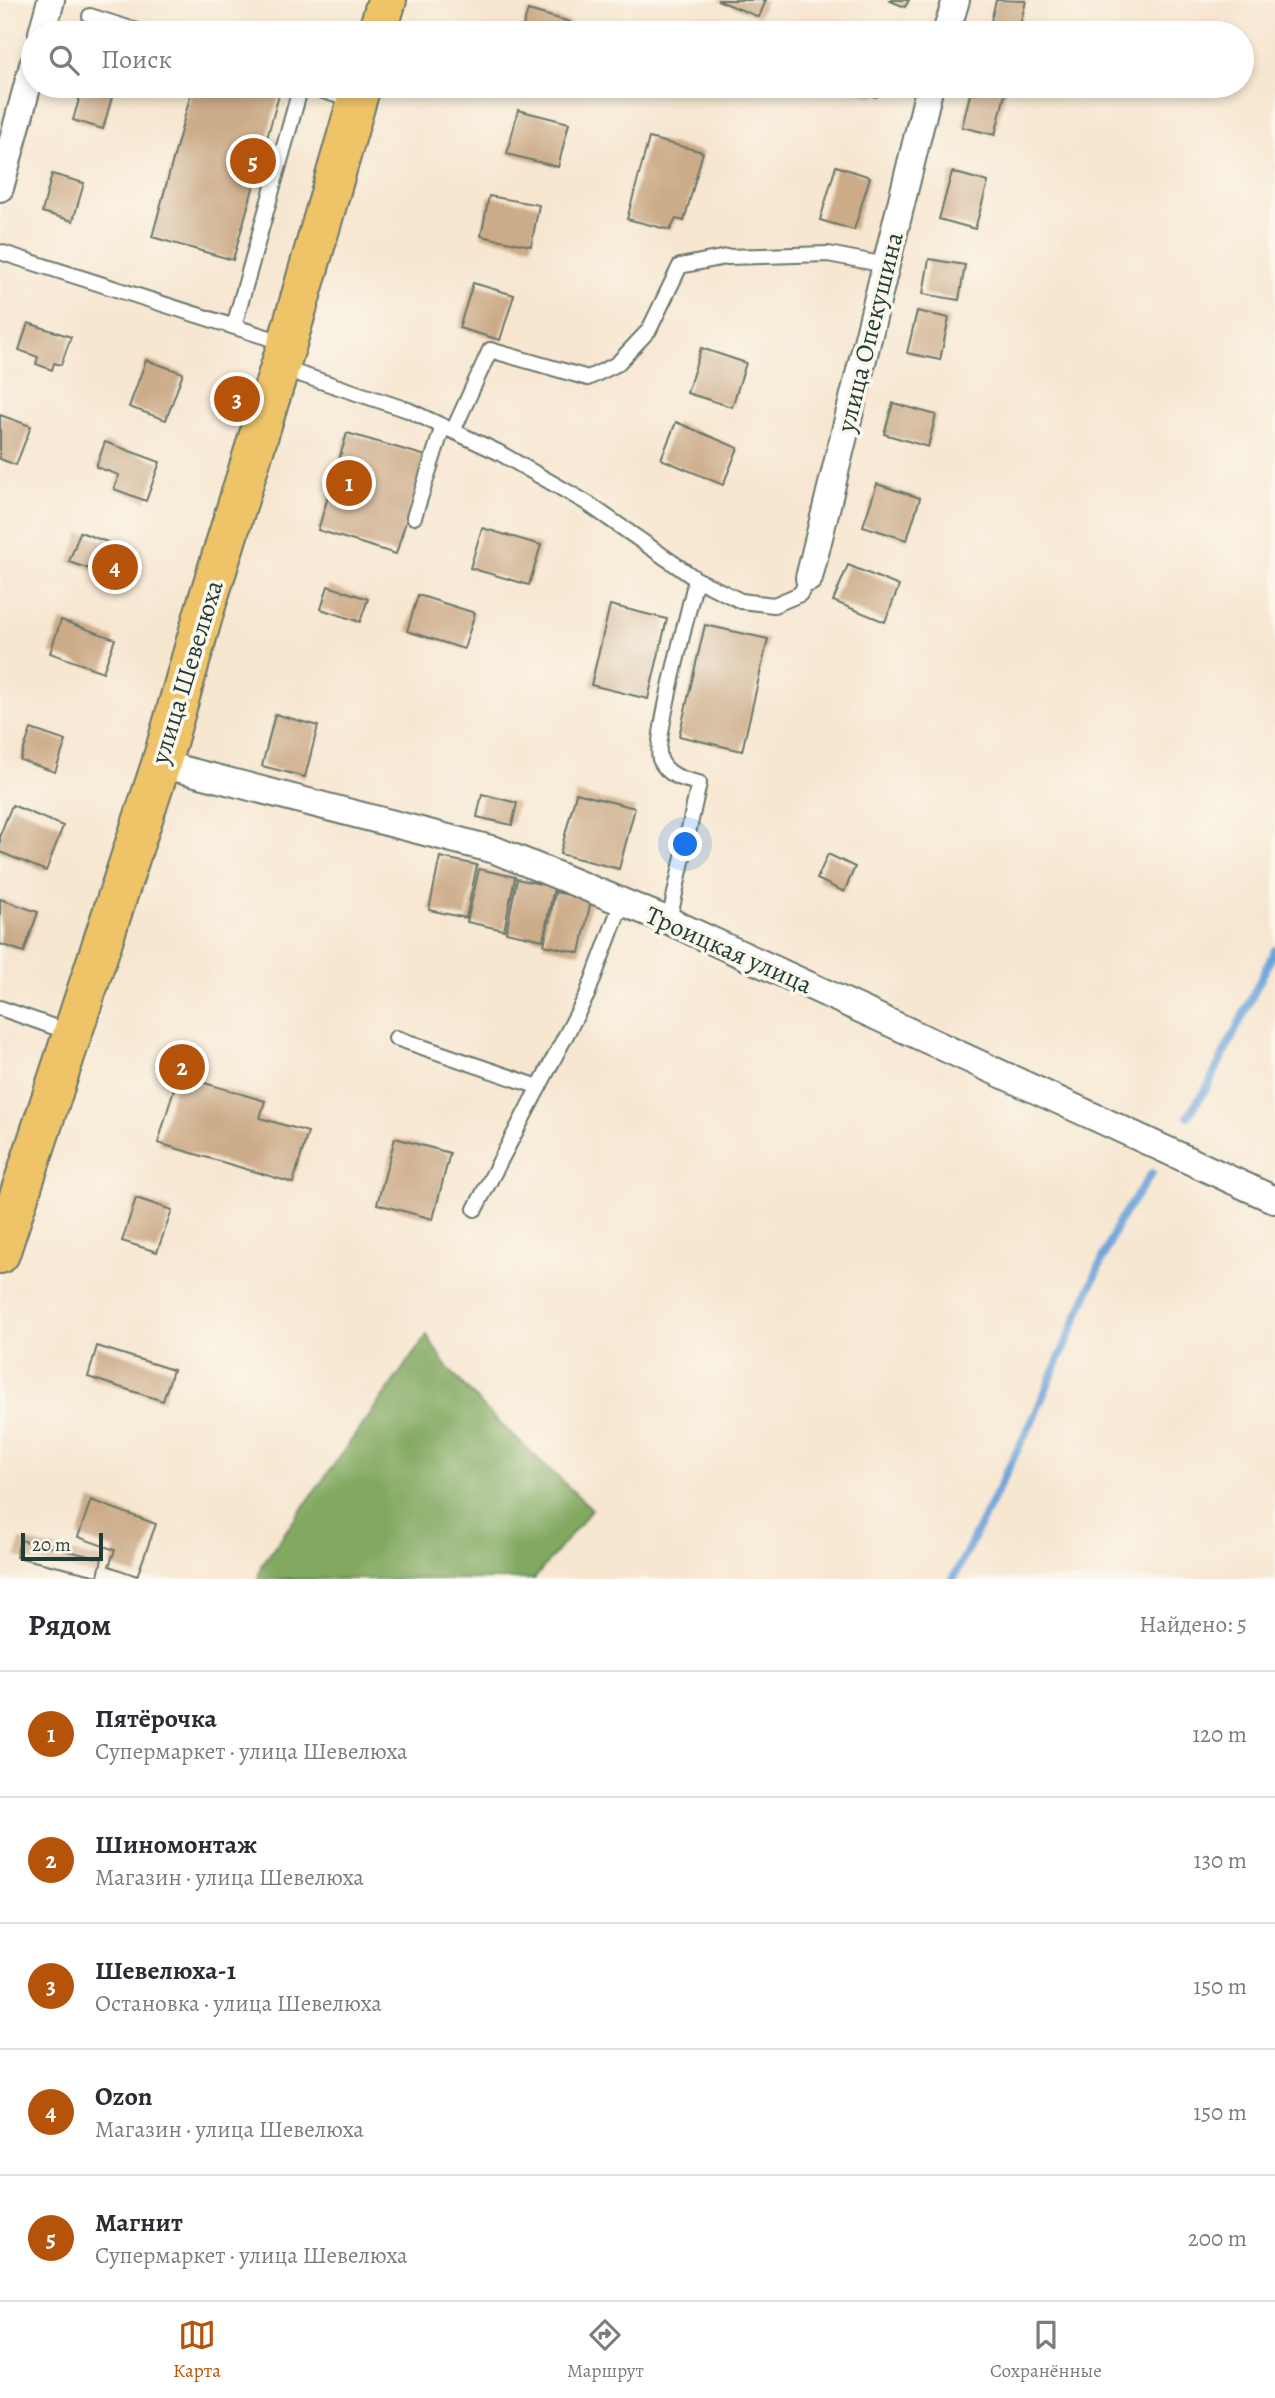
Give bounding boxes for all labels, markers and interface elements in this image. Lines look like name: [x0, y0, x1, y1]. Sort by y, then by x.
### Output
search box: [21, 21, 1254, 98]
icon: search: [45, 41, 83, 79]
text: Поиск: [101, 42, 172, 77]
pin: 5: [230, 135, 276, 187]
street label: улица Опекушина: [828, 228, 912, 437]
pin: 3: [214, 373, 260, 425]
pin: 1: [326, 457, 372, 509]
pin: 4: [92, 541, 138, 593]
street label: улица Шевелюха: [142, 576, 232, 769]
your location: [668, 827, 702, 861]
street label: Троицкая улица: [640, 898, 818, 1002]
pin: 2: [159, 1041, 205, 1093]
scale bar: [21, 1530, 103, 1562]
text: 20 m: [32, 1532, 71, 1558]
text: Рядом: [28, 1605, 111, 1645]
text: Найдено: 5: [1139, 1609, 1247, 1640]
text: Пятёрочка: [95, 1701, 217, 1736]
text: 1: [47, 1719, 55, 1750]
text: 120 m: [1192, 1719, 1247, 1750]
text: Супермаркет · улица Шевелюха: [95, 1736, 408, 1767]
text: Шиномонтаж: [95, 1827, 257, 1862]
text: 2: [45, 1845, 57, 1876]
text: 130 m: [1194, 1845, 1247, 1876]
text: Магазин · улица Шевелюха: [95, 1862, 364, 1893]
text: Шевелюха-1: [95, 1953, 236, 1988]
text: 3: [46, 1971, 56, 2002]
text: 150 m: [1193, 1971, 1247, 2002]
text: Остановка · улица Шевелюха: [95, 1988, 382, 2019]
text: Ozon: [95, 2079, 153, 2114]
text: 4: [46, 2097, 56, 2128]
text: 150 m: [1193, 2097, 1247, 2128]
text: Магазин · улица Шевелюха: [95, 2114, 364, 2145]
text: Магнит: [95, 2205, 183, 2240]
text: 5: [46, 2223, 56, 2254]
text: 200 m: [1188, 2223, 1247, 2254]
text: Супермаркет · улица Шевелюха: [95, 2240, 408, 2271]
tab: Карта: [173, 2316, 221, 2384]
tab: Маршрут: [567, 2316, 644, 2384]
tab: Сохранённые: [990, 2316, 1102, 2384]

